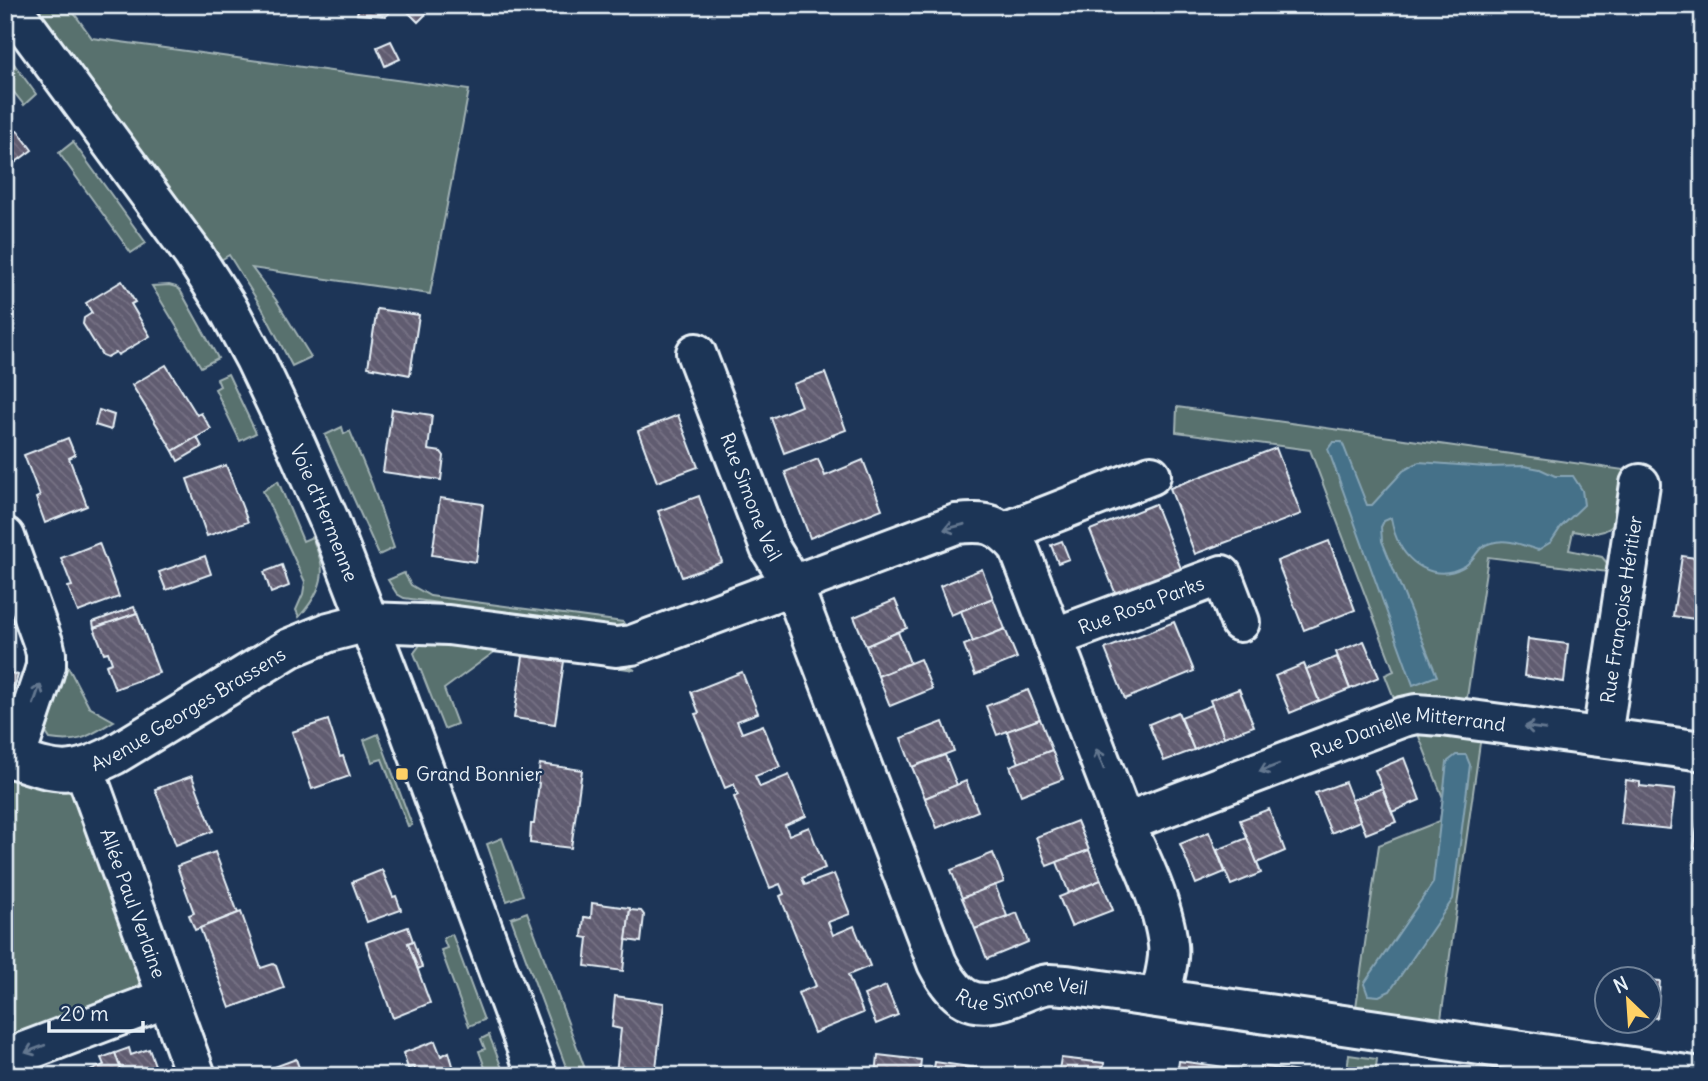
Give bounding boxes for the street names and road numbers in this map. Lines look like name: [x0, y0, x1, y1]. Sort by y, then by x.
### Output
street label: Rue Simone Veil: [715, 429, 787, 566]
street label: Voie d'Hermenne: [285, 441, 364, 585]
street label: Rue Françoise Héritier: [1595, 514, 1647, 705]
street label: Rue Rosa Parks: [1075, 571, 1207, 640]
street label: Avenue Georges Brassens: [87, 642, 290, 776]
street label: Rue Danielle Mitterrand: [1307, 702, 1507, 763]
street label: Allée Paul Verlaine: [95, 825, 171, 981]
street label: Rue Simone Veil: [951, 972, 1089, 1015]

